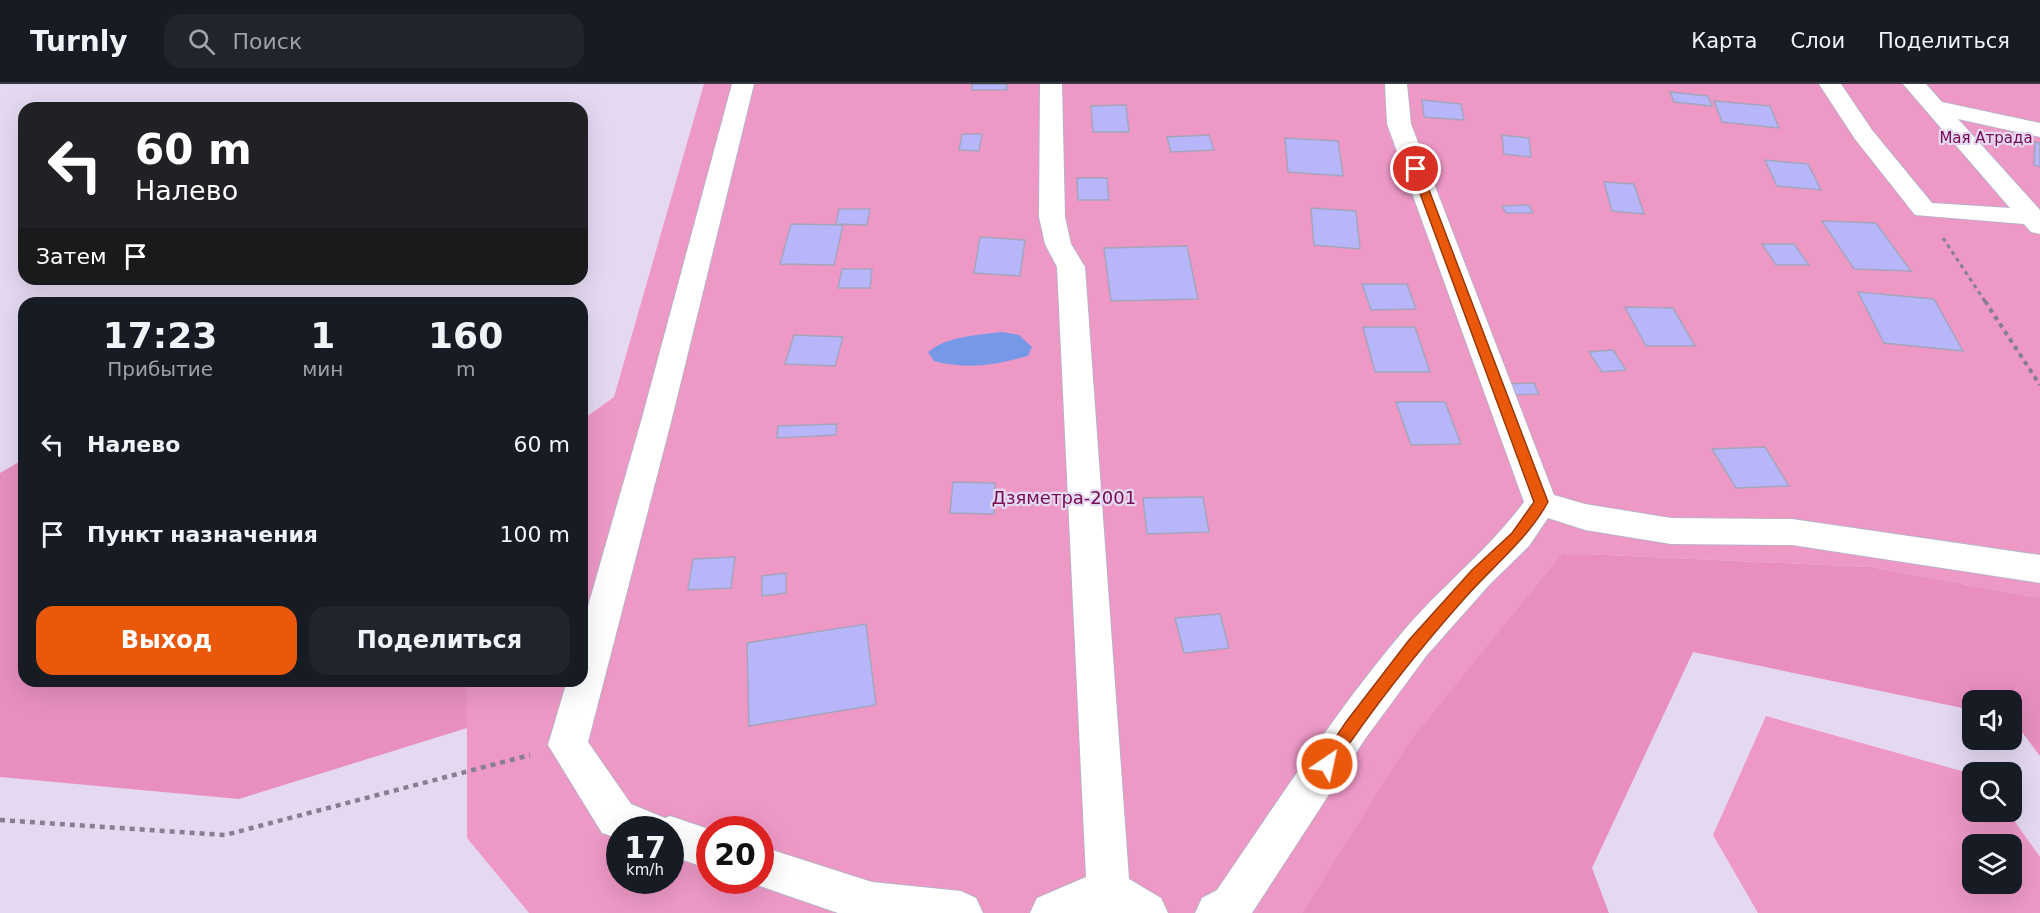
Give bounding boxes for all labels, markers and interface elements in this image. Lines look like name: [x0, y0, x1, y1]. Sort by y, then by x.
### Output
search box: [164, 14, 584, 68]
text: Turnly: [30, 25, 128, 58]
icon: search: [185, 25, 218, 58]
text: Поиск: [233, 29, 302, 54]
text: Карта: [1691, 29, 1757, 53]
text: Слои: [1790, 29, 1845, 53]
text: Поделиться: [1878, 29, 2010, 53]
text: 60 m: [135, 125, 252, 174]
icon: left: [36, 126, 114, 204]
park label: Мая Атрада: [1939, 129, 2033, 147]
pin: [1390, 143, 1441, 194]
icon: arrive: [1399, 152, 1432, 185]
text: Налево: [135, 175, 238, 206]
icon: arrive: [119, 240, 152, 273]
text: Затем: [36, 244, 107, 269]
text: 17:23: [103, 315, 217, 356]
text: 1: [310, 315, 335, 356]
text: 160: [428, 315, 503, 356]
text: Прибытие: [107, 357, 213, 381]
text: мин: [302, 357, 343, 381]
text: m: [456, 357, 475, 381]
icon: left: [36, 428, 69, 461]
text: Налево: [87, 432, 180, 457]
text: 60 m: [514, 432, 570, 457]
park label: Дзяметра-2001: [992, 487, 1136, 508]
icon: arrive: [36, 518, 69, 551]
text: Пункт назначения: [87, 522, 318, 547]
text: 100 m: [500, 522, 570, 547]
button: Выход: [36, 606, 297, 675]
button: Поделиться: [309, 606, 570, 675]
map controls: [1962, 690, 2022, 894]
button: sound: [1962, 690, 2022, 750]
position arrow: [1295, 732, 1359, 796]
button: search: [1962, 762, 2022, 822]
speed limit sign: 20: [696, 816, 774, 894]
text: 17: [624, 830, 666, 865]
button: layers: [1962, 834, 2022, 894]
text: km/h: [626, 861, 664, 879]

